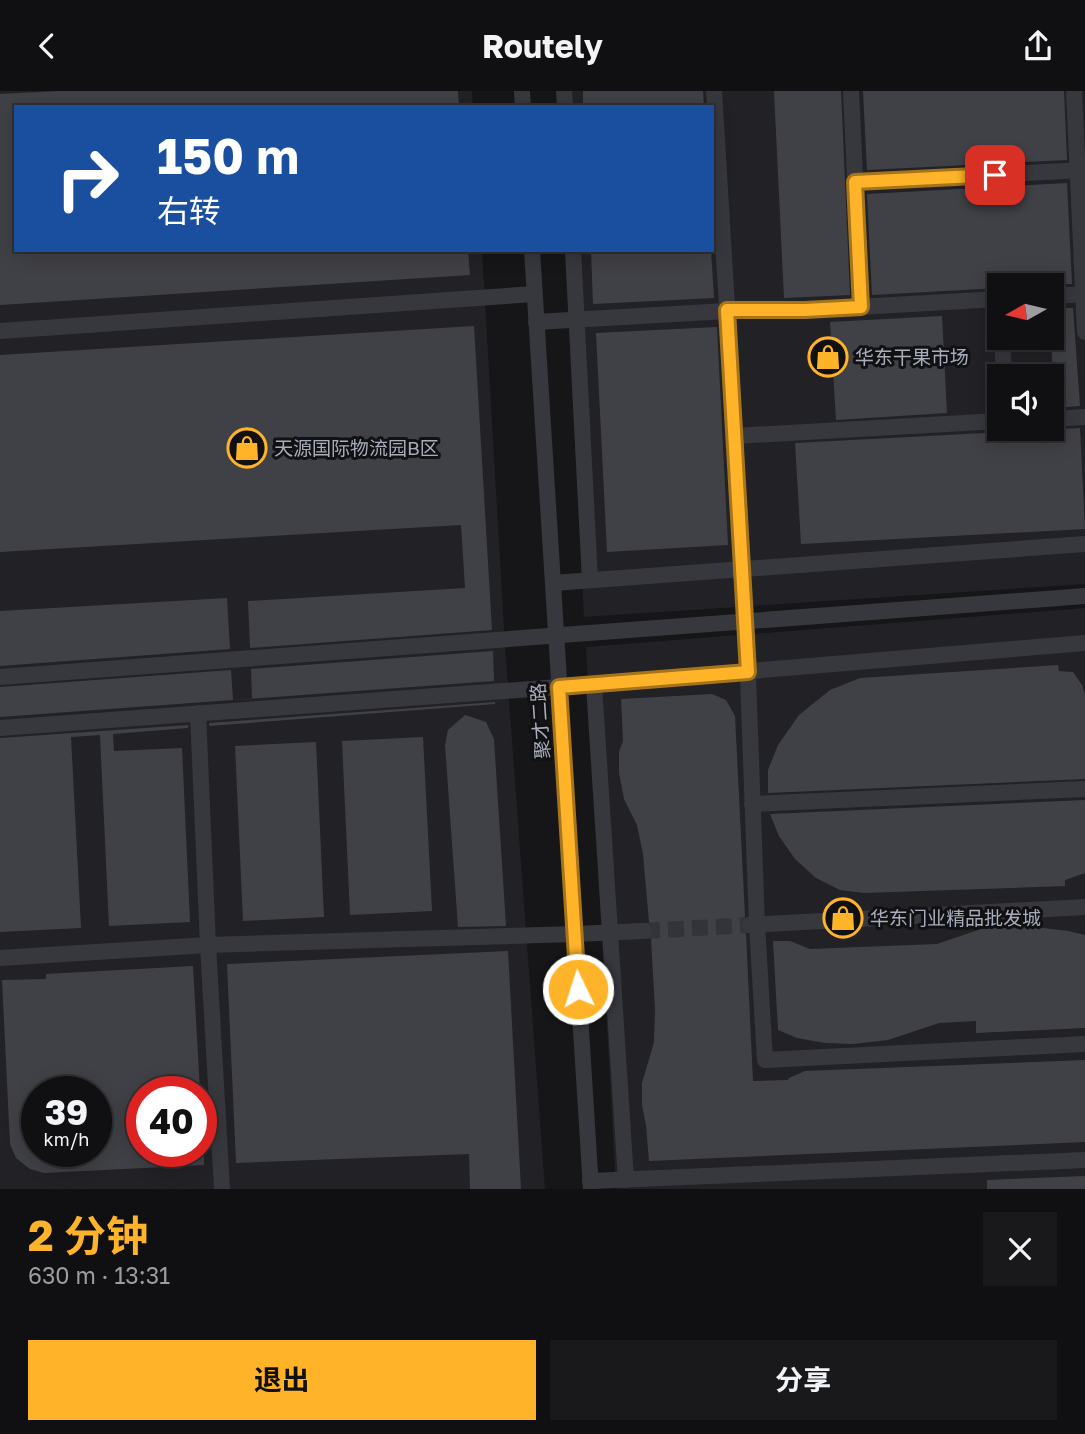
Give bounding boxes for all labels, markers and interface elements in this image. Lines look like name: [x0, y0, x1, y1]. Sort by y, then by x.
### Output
icon: back: [28, 27, 66, 65]
text: Routely: [482, 27, 603, 65]
icon: share: [1019, 27, 1057, 65]
text: 150 m: [157, 126, 299, 185]
icon: right: [42, 133, 133, 224]
pin: [965, 145, 1025, 205]
icon: arrive: [976, 156, 1014, 194]
text: 右转: [157, 192, 221, 230]
north arrow: [987, 273, 1064, 350]
map controls: [987, 273, 1064, 441]
shop icon: 华东干果市场: [807, 336, 849, 378]
place label: 华东干果市场: [855, 345, 969, 368]
button: sound: [987, 364, 1064, 441]
shop icon: 天源国际物流园B区: [226, 427, 268, 469]
place label: 天源国际物流园B区: [274, 436, 439, 459]
street label: 聚才二路: [525, 682, 554, 760]
shop icon: 华东门业精品批发城: [822, 897, 864, 939]
place label: 华东门业精品批发城: [870, 906, 1041, 929]
position arrow: [541, 952, 615, 1026]
speed limit sign: 40: [126, 1076, 217, 1167]
text: 39: [45, 1091, 88, 1133]
text: km/h: [44, 1128, 89, 1150]
text: 2 分钟: [28, 1210, 148, 1260]
button: close: [983, 1212, 1057, 1286]
text: 630 m · 13:31: [28, 1261, 170, 1289]
button: 退出: [28, 1340, 536, 1420]
button: 分享: [550, 1340, 1057, 1420]

